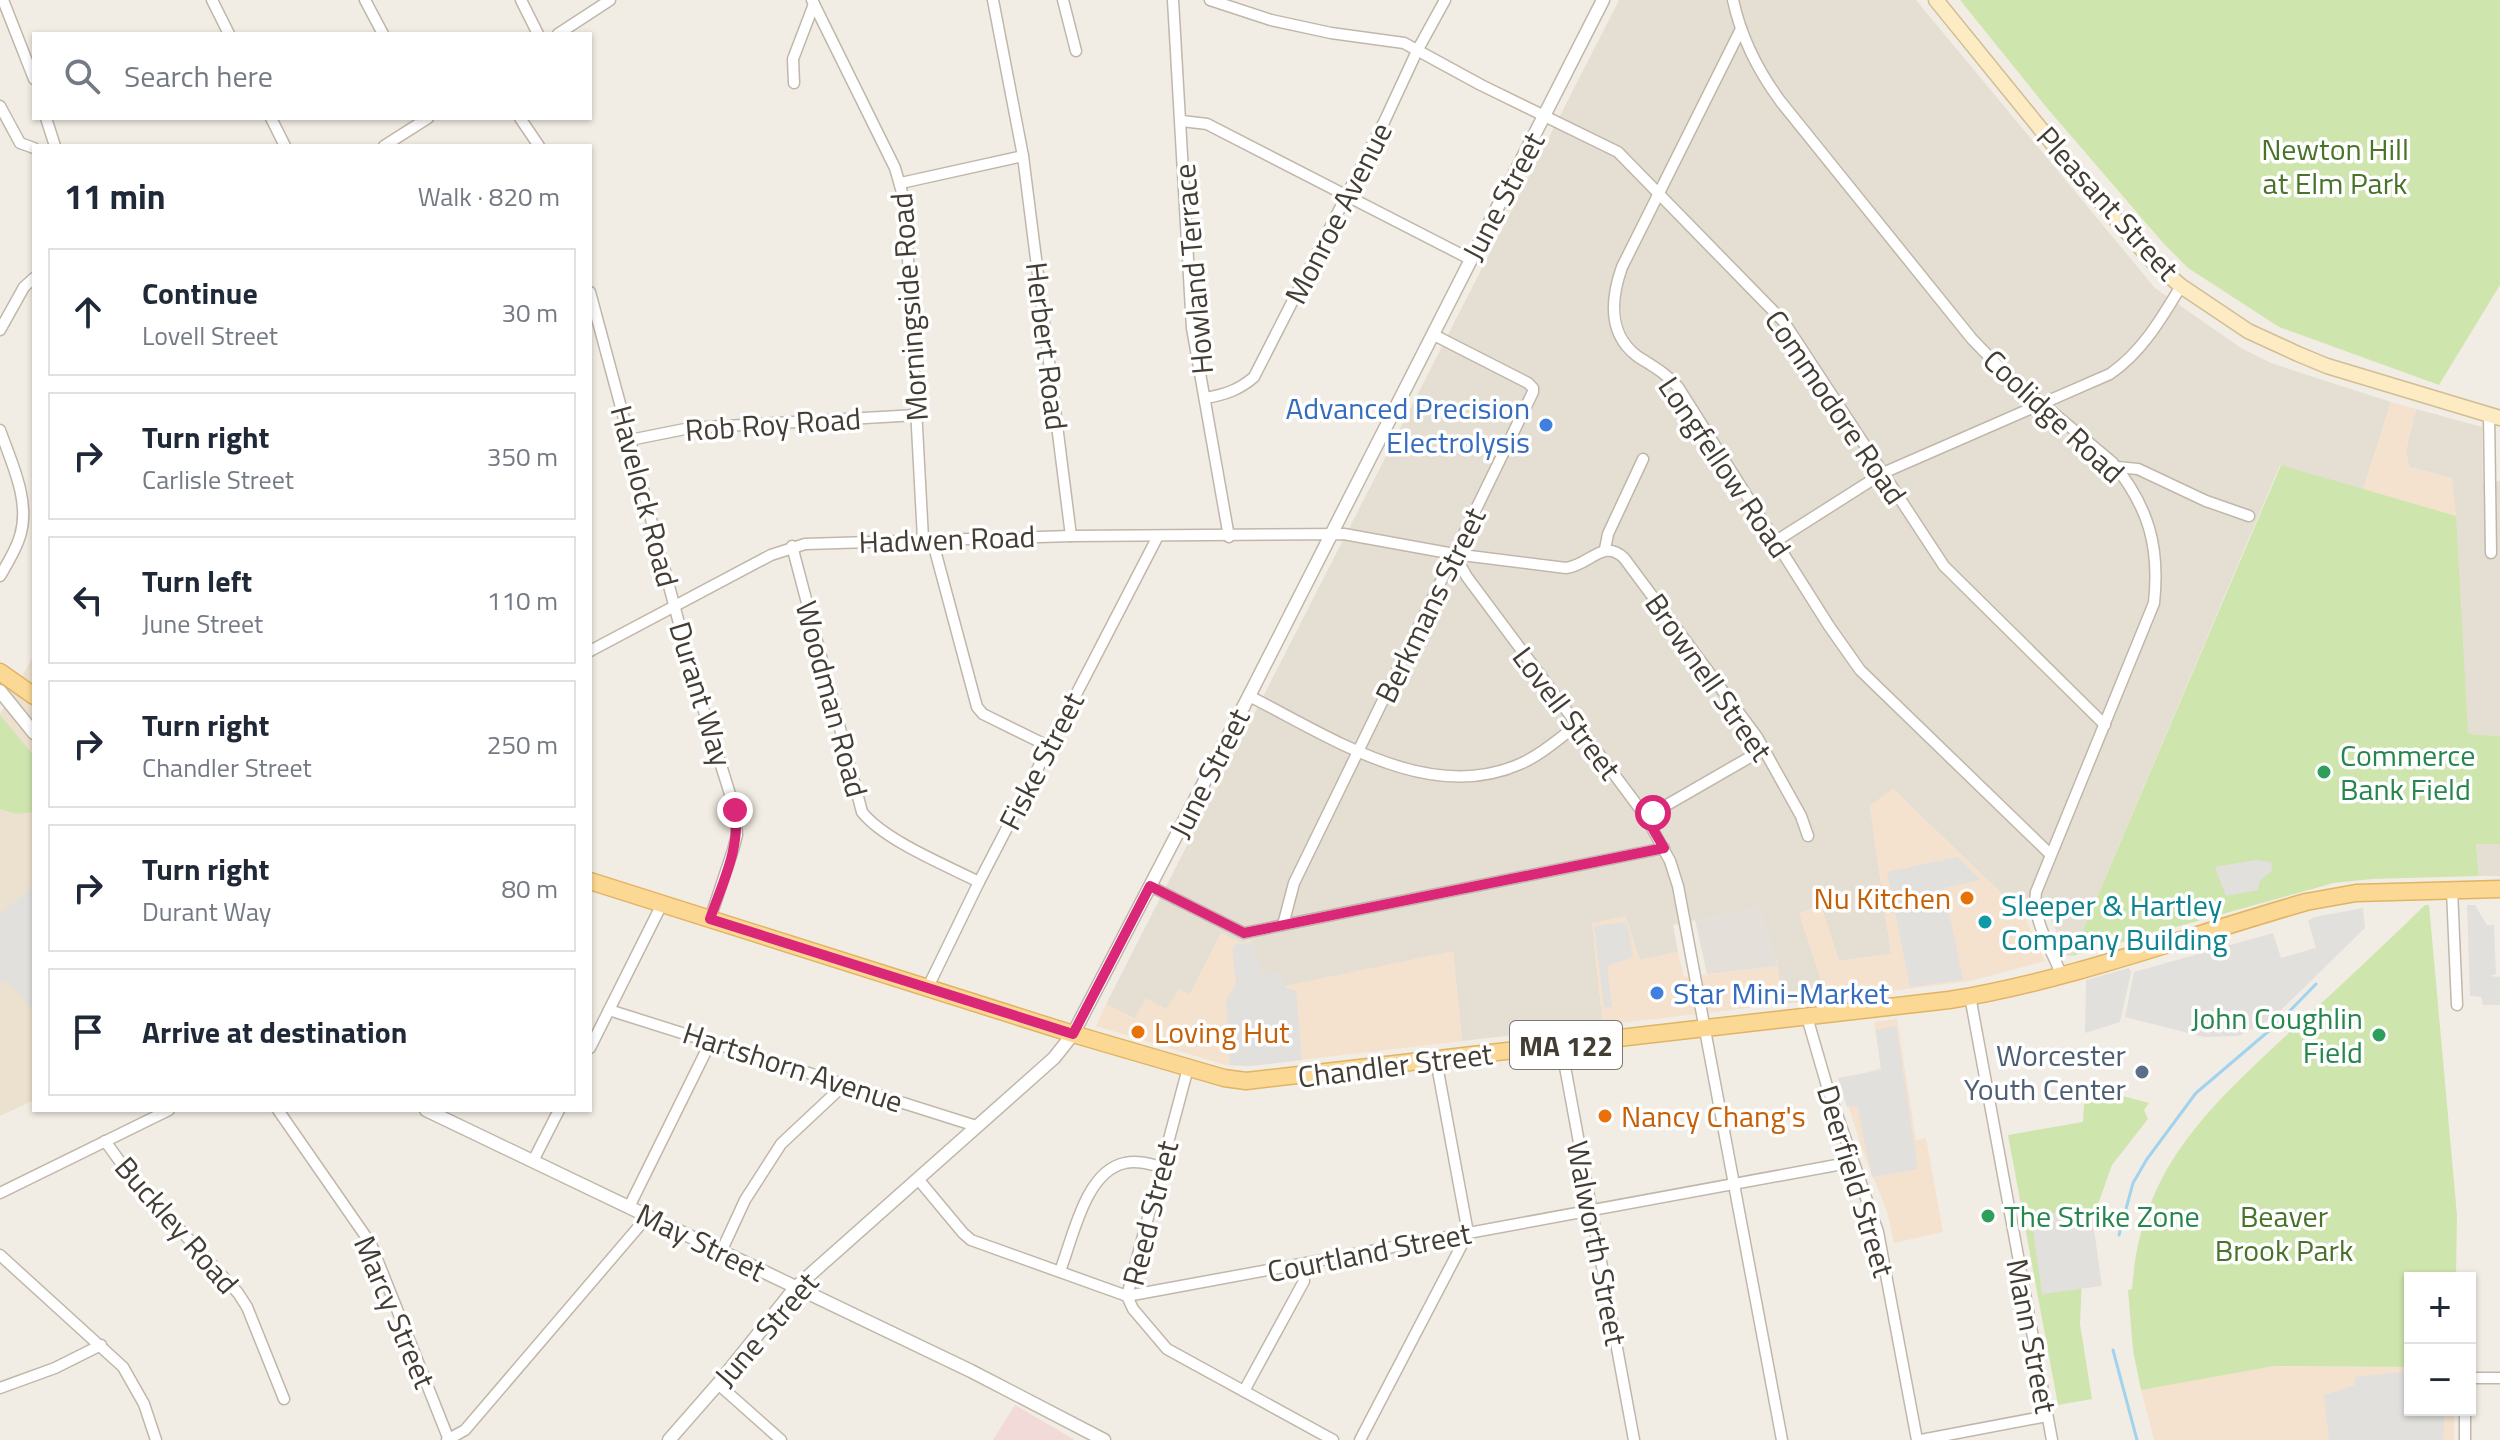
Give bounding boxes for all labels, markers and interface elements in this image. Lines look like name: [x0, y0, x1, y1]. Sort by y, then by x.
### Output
search box: [32, 32, 592, 120]
text: Search here: [124, 53, 273, 99]
icon: search: [60, 54, 104, 98]
street label: Monroe Avenue: [1272, 114, 1404, 312]
street label: Pleasant Street: [2026, 115, 2190, 291]
street label: June Street: [1450, 123, 1556, 269]
park label: Newton Hill at Elm Park: [2261, 126, 2409, 206]
street label: Howland Terrace: [1161, 162, 1225, 376]
text: 11 min: [64, 170, 166, 222]
text: Walk · 820 m: [418, 177, 560, 216]
street label: Morningside Road: [878, 191, 940, 423]
street label: Herbert Road: [1014, 259, 1080, 433]
text: Continue: [142, 270, 258, 316]
icon: ahead: [66, 290, 110, 334]
text: 30 m: [501, 293, 558, 332]
street label: Commodore Road: [1754, 300, 1918, 514]
text: Lovell Street: [142, 316, 278, 355]
street label: Coolidge Road: [1973, 338, 2135, 494]
street label: Longfellow Road: [1647, 367, 1803, 567]
place label: Advanced Precision Electrolysis: [1285, 385, 1530, 465]
street label: Rob Roy Road: [683, 395, 863, 453]
street label: Havelock Road: [599, 400, 691, 592]
text: Turn right: [142, 414, 270, 460]
marker: Advanced Precision Electrolysis: [1537, 416, 1555, 434]
icon: right: [66, 434, 110, 478]
text: 350 m: [487, 437, 558, 476]
text: Carlisle Street: [142, 460, 294, 499]
street label: Berkmans Street: [1363, 499, 1497, 711]
street label: Hadwen Road: [858, 513, 1036, 565]
text: Turn left: [142, 558, 252, 604]
icon: left: [66, 578, 110, 622]
text: 110 m: [487, 581, 558, 620]
street label: Brownell Street: [1634, 583, 1784, 771]
street label: Woodman Road: [784, 596, 880, 802]
text: June Street: [142, 604, 263, 643]
street label: Durant Way: [657, 616, 745, 772]
street label: Lovell Street: [1501, 637, 1633, 790]
street label: Fiske Street: [987, 684, 1096, 838]
street label: June Street: [1157, 700, 1261, 846]
text: Turn right: [142, 702, 270, 748]
icon: right: [66, 722, 110, 766]
text: 250 m: [487, 725, 558, 764]
place label: Commerce Bank Field: [2340, 732, 2475, 812]
text: Chandler Street: [142, 748, 312, 787]
marker: Commerce Bank Field: [2315, 763, 2333, 781]
route end: [717, 792, 753, 828]
route start: [1635, 795, 1671, 831]
text: Turn right: [142, 846, 270, 892]
icon: right: [66, 866, 110, 910]
text: 80 m: [501, 869, 558, 908]
place label: Nu Kitchen: [1814, 875, 1951, 921]
place label: Sleeper & Hartley Company Building: [2001, 882, 2228, 962]
marker: Nu Kitchen: [1958, 889, 1976, 907]
text: Durant Way: [142, 892, 271, 931]
marker: Sleeper & Hartley Company Building: [1976, 913, 1994, 931]
place label: Star Mini-Market: [1673, 970, 1890, 1016]
marker: Star Mini-Market: [1648, 984, 1666, 1002]
place label: John Coughlin Field: [2191, 995, 2363, 1075]
text: Arrive at destination: [142, 1009, 407, 1055]
place label: Loving Hut: [1154, 1009, 1290, 1055]
icon: arrive: [66, 1010, 110, 1054]
street label: Hartshorn Avenue: [677, 1010, 909, 1124]
road number: MA 122: [1510, 1021, 1622, 1069]
marker: Loving Hut: [1129, 1023, 1147, 1041]
marker: John Coughlin Field: [2370, 1026, 2388, 1044]
street label: Chandler Street: [1295, 1030, 1495, 1100]
place label: Worcester Youth Center: [1964, 1032, 2126, 1112]
marker: Worcester Youth Center: [2133, 1063, 2151, 1081]
street label: Deerfield Street: [1805, 1079, 1907, 1283]
place label: Nancy Chang's: [1621, 1093, 1806, 1139]
marker: Nancy Chang's: [1596, 1107, 1614, 1125]
street label: Reed Street: [1110, 1135, 1190, 1291]
street label: Walworth Street: [1555, 1137, 1639, 1350]
street label: Buckley Road: [104, 1146, 250, 1304]
street label: May Street: [629, 1191, 774, 1293]
place label: The Strike Zone: [2004, 1193, 2200, 1239]
park label: Beaver Brook Park: [2215, 1193, 2353, 1273]
marker: The Strike Zone: [1979, 1207, 1997, 1225]
street label: Courtland Street: [1263, 1210, 1475, 1294]
street label: Marcy Street: [342, 1229, 448, 1396]
street label: Mann Street: [1995, 1255, 2070, 1418]
street label: June Street: [703, 1261, 830, 1397]
map controls: [2404, 1272, 2476, 1416]
button: +: [2404, 1272, 2476, 1344]
button: −: [2404, 1344, 2476, 1416]

